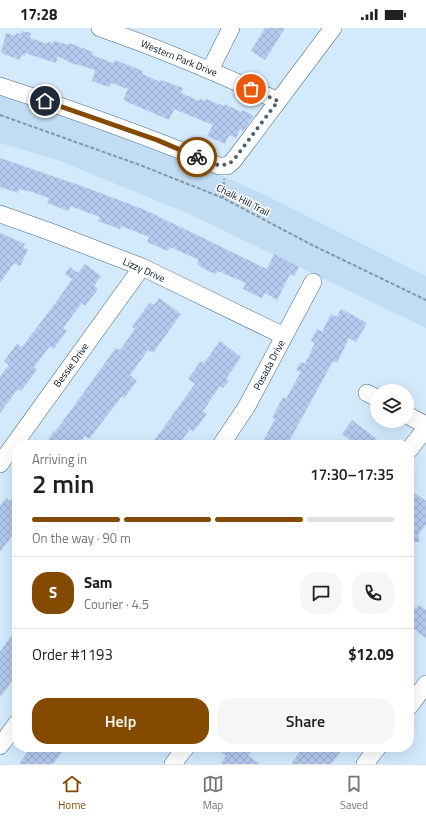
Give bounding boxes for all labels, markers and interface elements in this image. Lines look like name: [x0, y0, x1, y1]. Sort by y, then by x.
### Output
text: 17:28: [20, 3, 57, 26]
street label: Western Park Drive: [139, 36, 219, 80]
pin: [234, 72, 268, 106]
icon: bag: [240, 78, 262, 100]
pin: [28, 84, 62, 118]
icon: home: [34, 90, 56, 112]
courier: [177, 137, 217, 177]
icon: bike: [186, 146, 208, 168]
street label: Chalk Hill Trail: [214, 180, 272, 220]
street label: Lizzy Drive: [120, 254, 168, 286]
street label: Posada Drive: [249, 337, 289, 393]
street label: Bessie Drive: [50, 340, 92, 390]
map controls: [370, 384, 414, 428]
button: layers: [370, 384, 414, 428]
text: Arriving in: [32, 449, 87, 469]
text: 17:30–17:35: [310, 463, 394, 486]
text: 2 min: [32, 464, 95, 503]
text: On the way · 90 m: [32, 528, 131, 548]
text: Sam: [84, 571, 112, 594]
button: chat: [300, 572, 342, 614]
button: phone: [352, 572, 394, 614]
text: S: [49, 581, 57, 604]
text: Courier · 4.5: [84, 594, 149, 614]
text: Order #1193: [32, 643, 113, 666]
text: $12.09: [348, 643, 394, 666]
button: Help: [32, 698, 209, 744]
button: Share: [217, 698, 394, 744]
tab: Home: [58, 773, 86, 813]
tab: Map: [202, 773, 224, 813]
tab: Saved: [340, 773, 368, 813]

